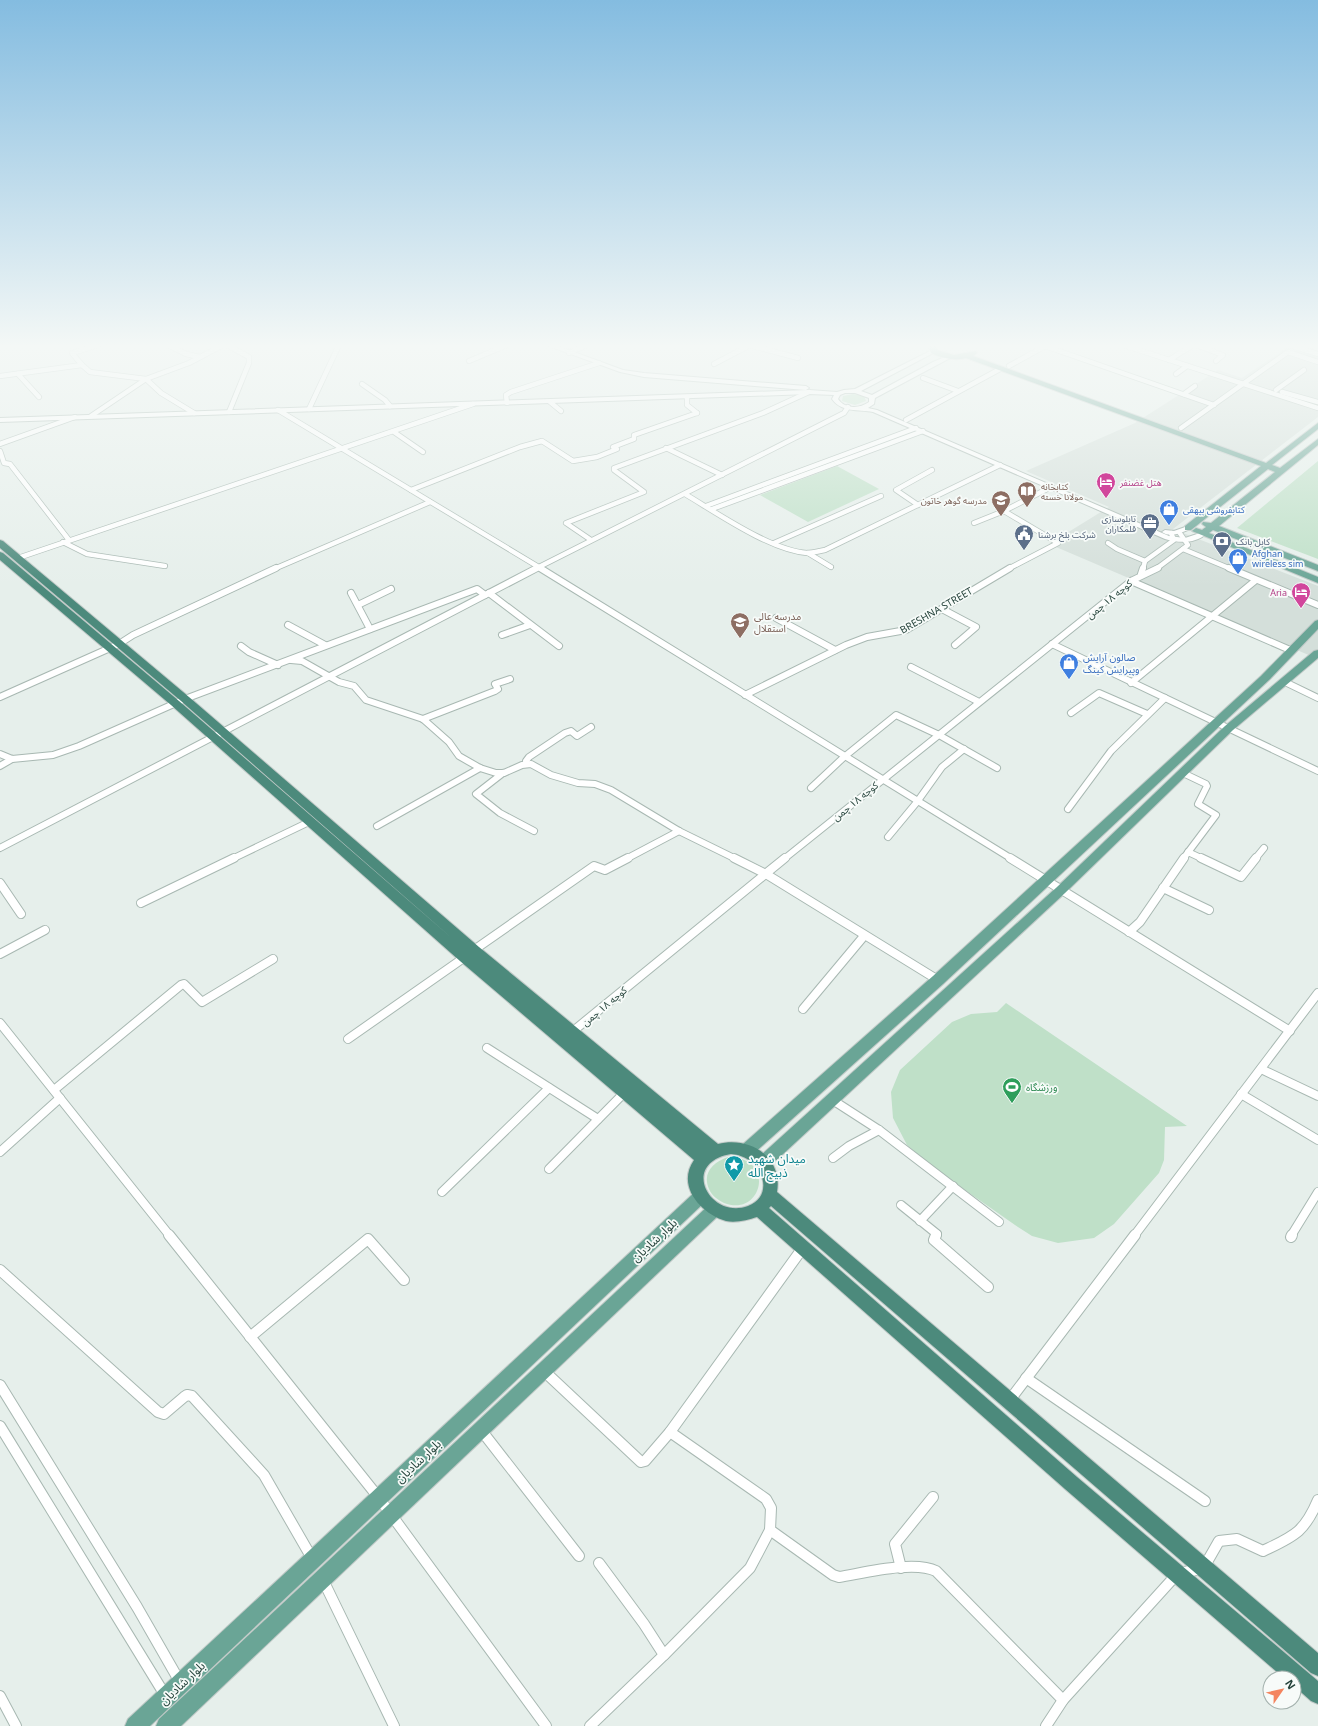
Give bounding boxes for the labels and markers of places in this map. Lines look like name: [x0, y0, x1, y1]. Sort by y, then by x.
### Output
hotel icon: هتل غضنفر: [1095, 471, 1117, 499]
place label: هتل غضنفر: [1119, 476, 1162, 489]
library icon: کتابخانه مولانا خسته: [1016, 480, 1038, 508]
place label: کتابخانه مولانا خسته: [1041, 480, 1084, 503]
school or university icon: مدرسه گوهر خاتون: [990, 489, 1012, 517]
place label: مدرسه گوهر خاتون: [921, 494, 987, 507]
shop icon: کتابفروشی بیهقی: [1158, 498, 1180, 526]
place label: کتابفروشی بیهقی: [1183, 503, 1245, 516]
place label: تابلوسازی قلمکاران: [1102, 512, 1136, 535]
office icon: تابلوسازی قلمکاران: [1139, 512, 1161, 540]
public building icon: شرکت بلخ برشنا: [1013, 523, 1035, 551]
place label: شرکت بلخ برشنا: [1038, 528, 1096, 542]
bank icon: کابل بانک: [1211, 530, 1233, 558]
place label: کابل بانک: [1236, 535, 1270, 548]
shop icon: Afghan wireless sim: [1227, 547, 1249, 575]
place label: Afghan wireless sim: [1252, 547, 1303, 570]
hotel icon: Aria: [1290, 581, 1312, 609]
place label: Aria: [1270, 586, 1287, 599]
place label: مدرسه عالی استقلال: [754, 609, 801, 635]
school or university icon: مدرسه عالی استقلال: [729, 611, 751, 639]
place label: صالون آرایش وپیرایش کینگ: [1083, 650, 1140, 676]
shop icon: صالون آرایش وپیرایش کینگ: [1058, 652, 1080, 680]
sports icon: ورزشگاه: [1001, 1076, 1023, 1104]
place label: ورزشگاه: [1026, 1080, 1057, 1094]
place label: میدان شهید ذبیح الله: [748, 1150, 806, 1182]
place icon: میدان شهید ذبیح الله: [723, 1154, 745, 1182]

